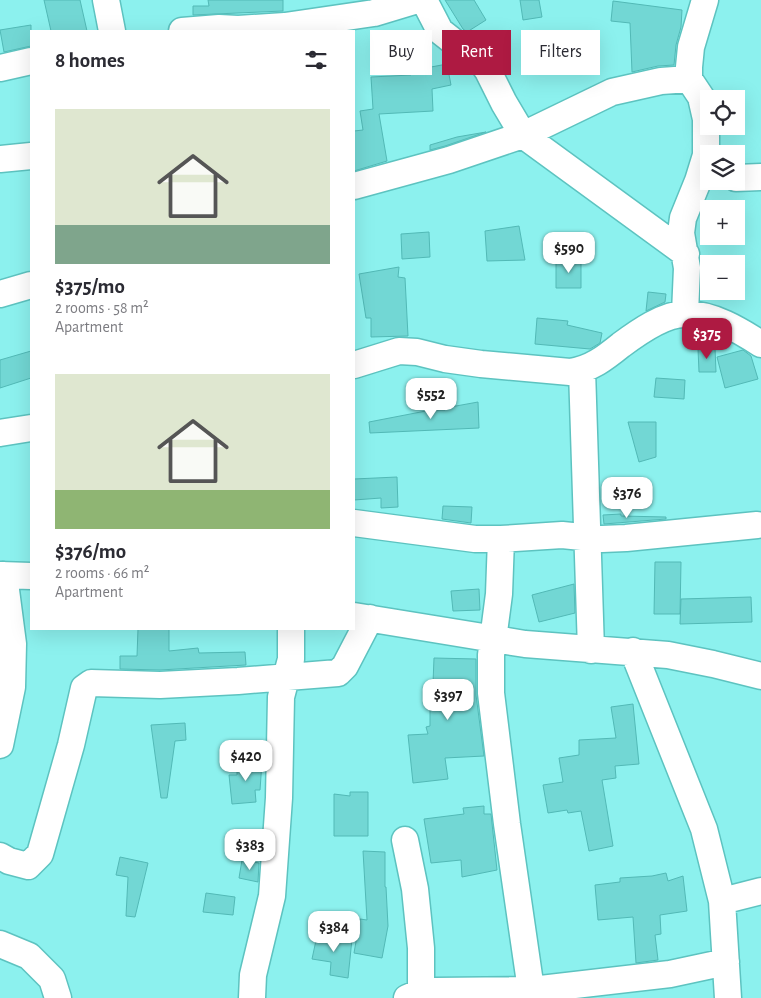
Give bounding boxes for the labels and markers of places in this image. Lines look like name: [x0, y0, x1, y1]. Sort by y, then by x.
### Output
pin: $590: [539, 232, 599, 274]
pin: $375: [677, 318, 737, 360]
pin: $552: [401, 378, 461, 420]
pin: $376: [597, 476, 657, 519]
pin: $397: [418, 678, 478, 721]
pin: $420: [216, 740, 276, 782]
pin: $383: [220, 828, 280, 871]
pin: $384: [304, 910, 364, 953]

